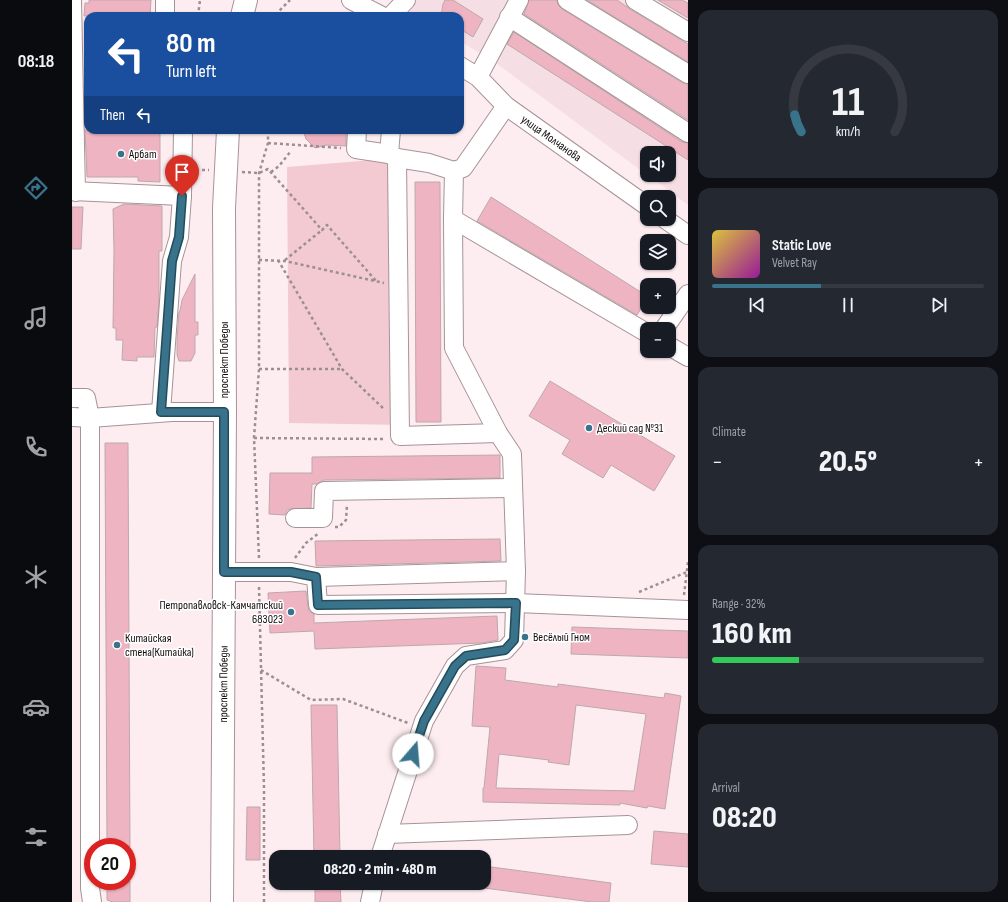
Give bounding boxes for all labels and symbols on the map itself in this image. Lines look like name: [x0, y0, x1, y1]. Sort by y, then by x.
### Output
street label: улица Молчанова: [518, 112, 585, 165]
place label: Арбат: [128, 147, 157, 162]
marker: Арбат: [116, 149, 126, 159]
pin: [165, 155, 199, 196]
street label: проспект Победы: [217, 322, 232, 398]
place label: Деский сад №31: [597, 421, 664, 436]
marker: Деский сад №31: [584, 423, 594, 433]
place label: Петропавловск-Камчатский 683023: [159, 598, 283, 627]
marker: Петропавловск-Камчатский 683023: [286, 607, 296, 617]
place label: Весёлый Гном: [533, 630, 590, 645]
place label: Китайская стена(Китайка): [125, 631, 194, 660]
marker: Весёлый Гном: [520, 632, 530, 642]
marker: Китайская стена(Китайка): [112, 640, 122, 650]
street label: проспект Победы: [216, 645, 232, 722]
position arrow: [392, 733, 434, 775]
speed limit sign: 20: [84, 838, 136, 890]

